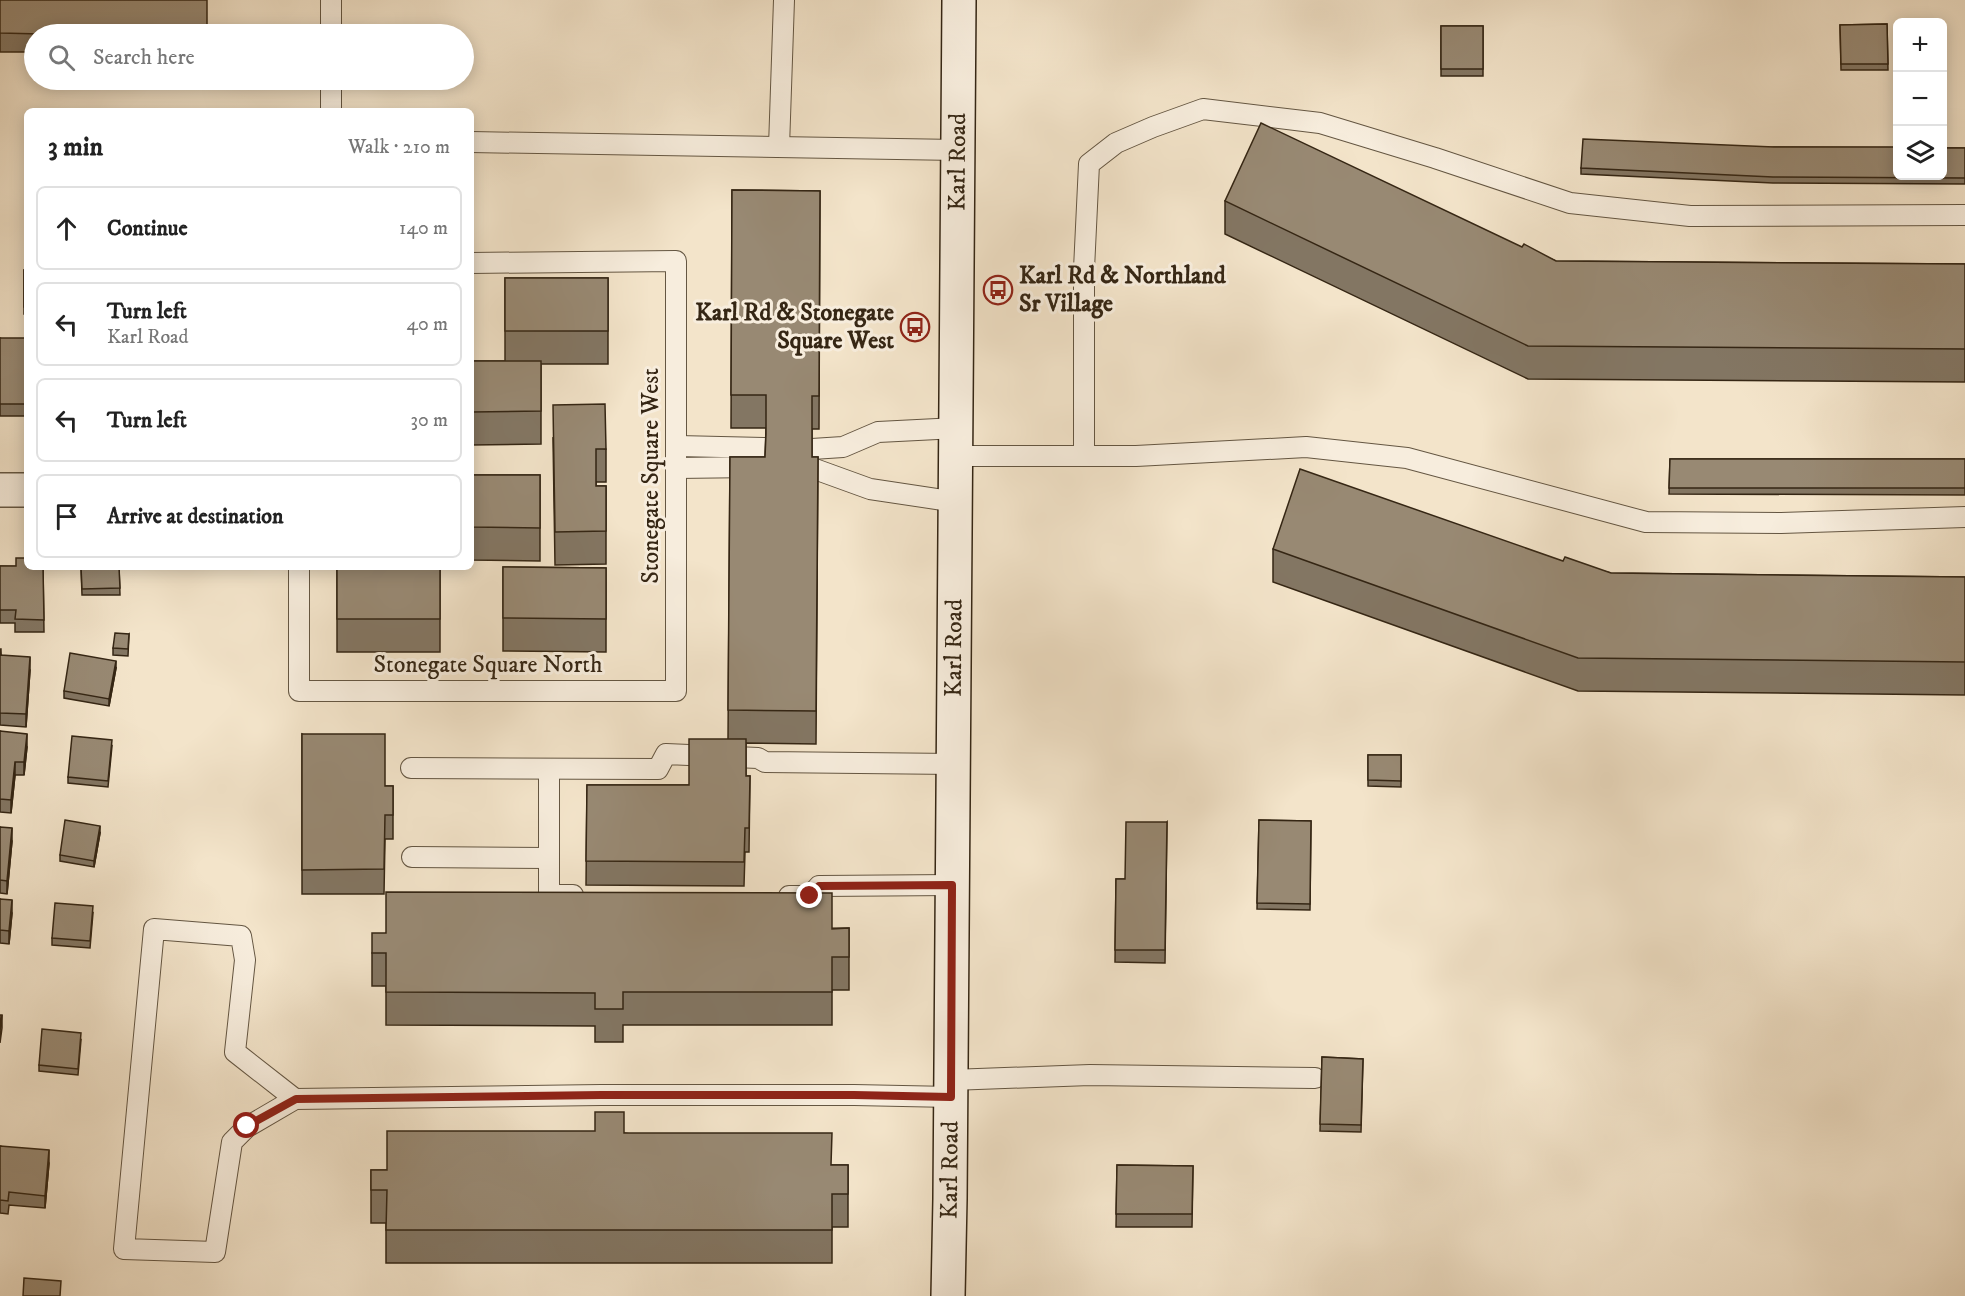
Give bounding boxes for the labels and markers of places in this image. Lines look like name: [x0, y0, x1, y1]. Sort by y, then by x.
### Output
place label: Karl Rd & Northland Sr Village: [1019, 261, 1227, 319]
bus stop icon: Karl Rd & Northland Sr Village: [982, 274, 1014, 306]
place label: Karl Rd & Stonegate Square West: [695, 298, 894, 356]
bus stop icon: Karl Rd & Stonegate Square West: [899, 311, 931, 343]

